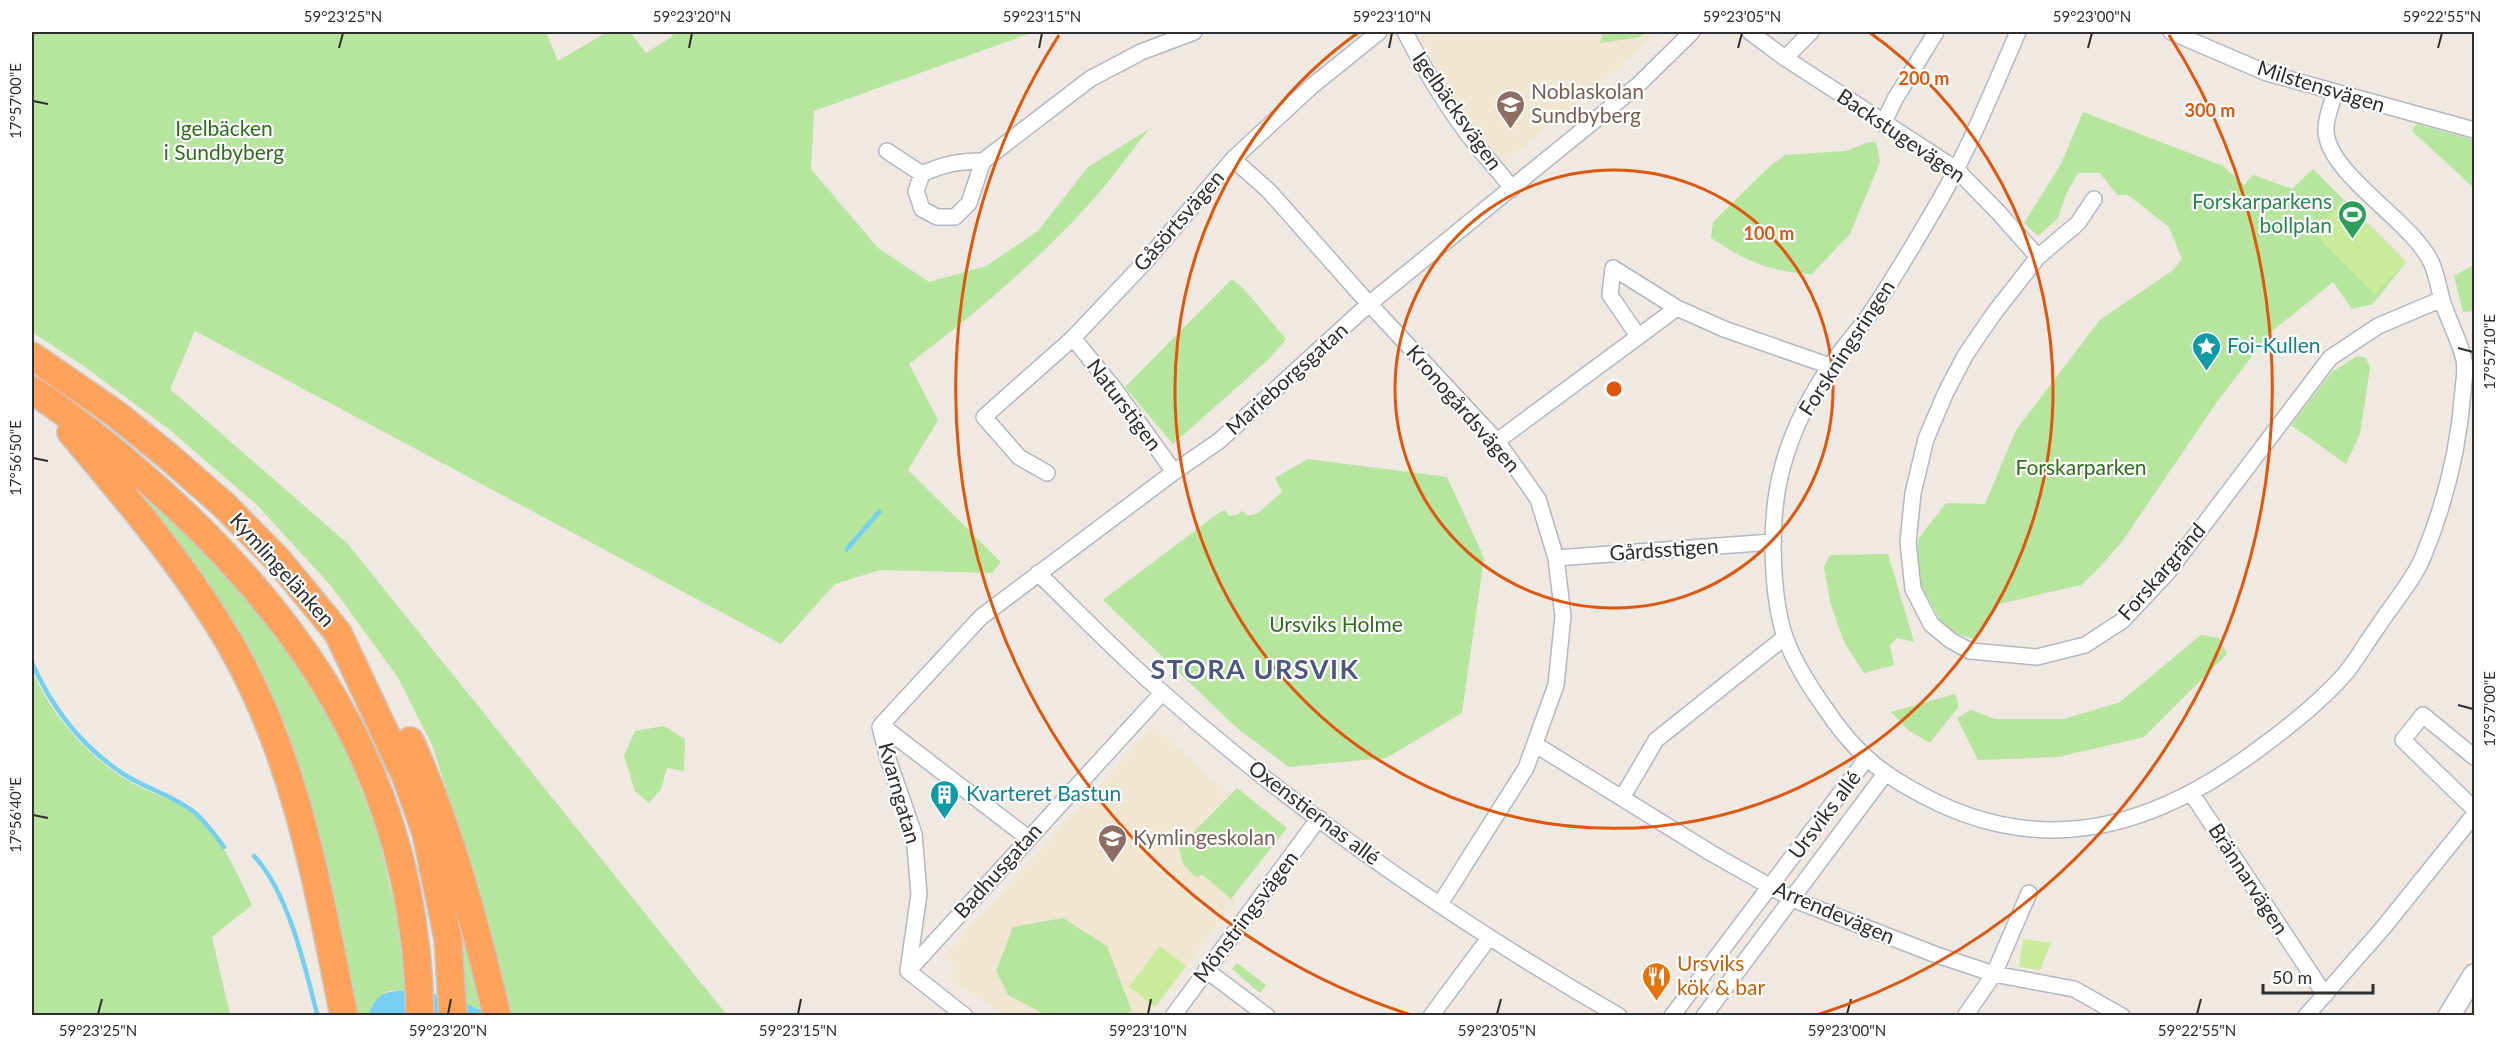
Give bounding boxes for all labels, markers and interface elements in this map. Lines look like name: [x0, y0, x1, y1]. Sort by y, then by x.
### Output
text: 59°23'25"N: [304, 7, 382, 25]
text: 59°23'20"N: [653, 7, 731, 25]
text: 59°23'15"N: [1003, 7, 1081, 25]
text: 59°23'10"N: [1353, 7, 1431, 25]
text: 59°23'05"N: [1703, 7, 1781, 25]
text: 59°23'00"N: [2053, 7, 2131, 25]
text: 59°22'55"N: [2403, 7, 2481, 25]
street label: Igelbäcksvägen: [1408, 46, 1508, 174]
street label: Milstensvägen: [2255, 54, 2388, 117]
text: 17°57'00"E: [6, 63, 24, 139]
text: 200 m: [1899, 67, 1949, 89]
place label: Noblaskolan Sundbyberg: [1531, 78, 1644, 127]
street label: Backstugevägen: [1833, 83, 1971, 187]
school or university icon: Noblaskolan Sundbyberg: [1494, 88, 1526, 130]
text: 300 m: [2185, 99, 2235, 121]
park label: Igelbäcken i Sundbyberg: [164, 115, 284, 164]
street label: Gåsörtsvägen: [1127, 164, 1228, 276]
place label: Forskarparkens bollplan: [2192, 188, 2332, 237]
sports icon: Forskarparkens bollplan: [2337, 198, 2369, 240]
text: 100 m: [1744, 222, 1794, 244]
street label: Forskningsringen: [1793, 275, 1899, 420]
text: 17°57'10"E: [2480, 314, 2498, 390]
street label: Marieborgsgatan: [1220, 317, 1352, 439]
place icon: Foi-Kullen: [2190, 330, 2222, 372]
place label: Foi-Kullen: [2227, 332, 2321, 357]
street label: Kronogårdsvägen: [1402, 339, 1526, 477]
street label: Naturstigen: [1083, 353, 1168, 455]
centre of rings: [1604, 379, 1624, 399]
text: 17°56'50"E: [6, 420, 24, 496]
park label: Forskarparken: [2015, 454, 2147, 479]
street label: Kymlingelänken: [225, 507, 341, 631]
street label: Forskargränd: [2112, 517, 2210, 625]
street label: Gårdsstigen: [1608, 532, 1719, 565]
park label: Ursviks Holme: [1269, 611, 1403, 636]
district label: STORA URSVIK: [1150, 652, 1360, 685]
text: 17°57'00"E: [2480, 671, 2498, 747]
street label: Kvarngatan: [874, 739, 927, 846]
street label: Oxenstiernas allé: [1244, 754, 1386, 869]
street label: Ursviks allé: [1782, 765, 1865, 863]
text: 17°56'40"E: [6, 777, 24, 853]
building icon: Kvarteret Bastun: [929, 778, 961, 820]
place label: Kvarteret Bastun: [966, 780, 1121, 805]
street label: Badhusgatan: [948, 817, 1046, 923]
street label: Brännarvägen: [2204, 818, 2294, 938]
school or university icon: Kymlingeskolan: [1096, 822, 1128, 864]
place label: Kymlingeskolan: [1133, 824, 1276, 849]
street label: Mönstringsvägen: [1187, 845, 1302, 987]
street label: Arrendevägen: [1770, 875, 1899, 948]
place label: Ursviks kök & bar: [1677, 950, 1766, 999]
scale bar: [2263, 957, 2372, 995]
restaurant icon: Ursviks kök & bar: [1640, 960, 1672, 1002]
text: 50 m: [2272, 966, 2312, 988]
text: 59°23'25"N: [59, 1021, 137, 1039]
text: 59°23'20"N: [409, 1021, 487, 1039]
text: 59°23'15"N: [759, 1021, 837, 1039]
text: 59°23'10"N: [1109, 1021, 1187, 1039]
text: 59°23'05"N: [1458, 1021, 1536, 1039]
text: 59°23'00"N: [1808, 1021, 1886, 1039]
text: 59°22'55"N: [2158, 1021, 2236, 1039]

